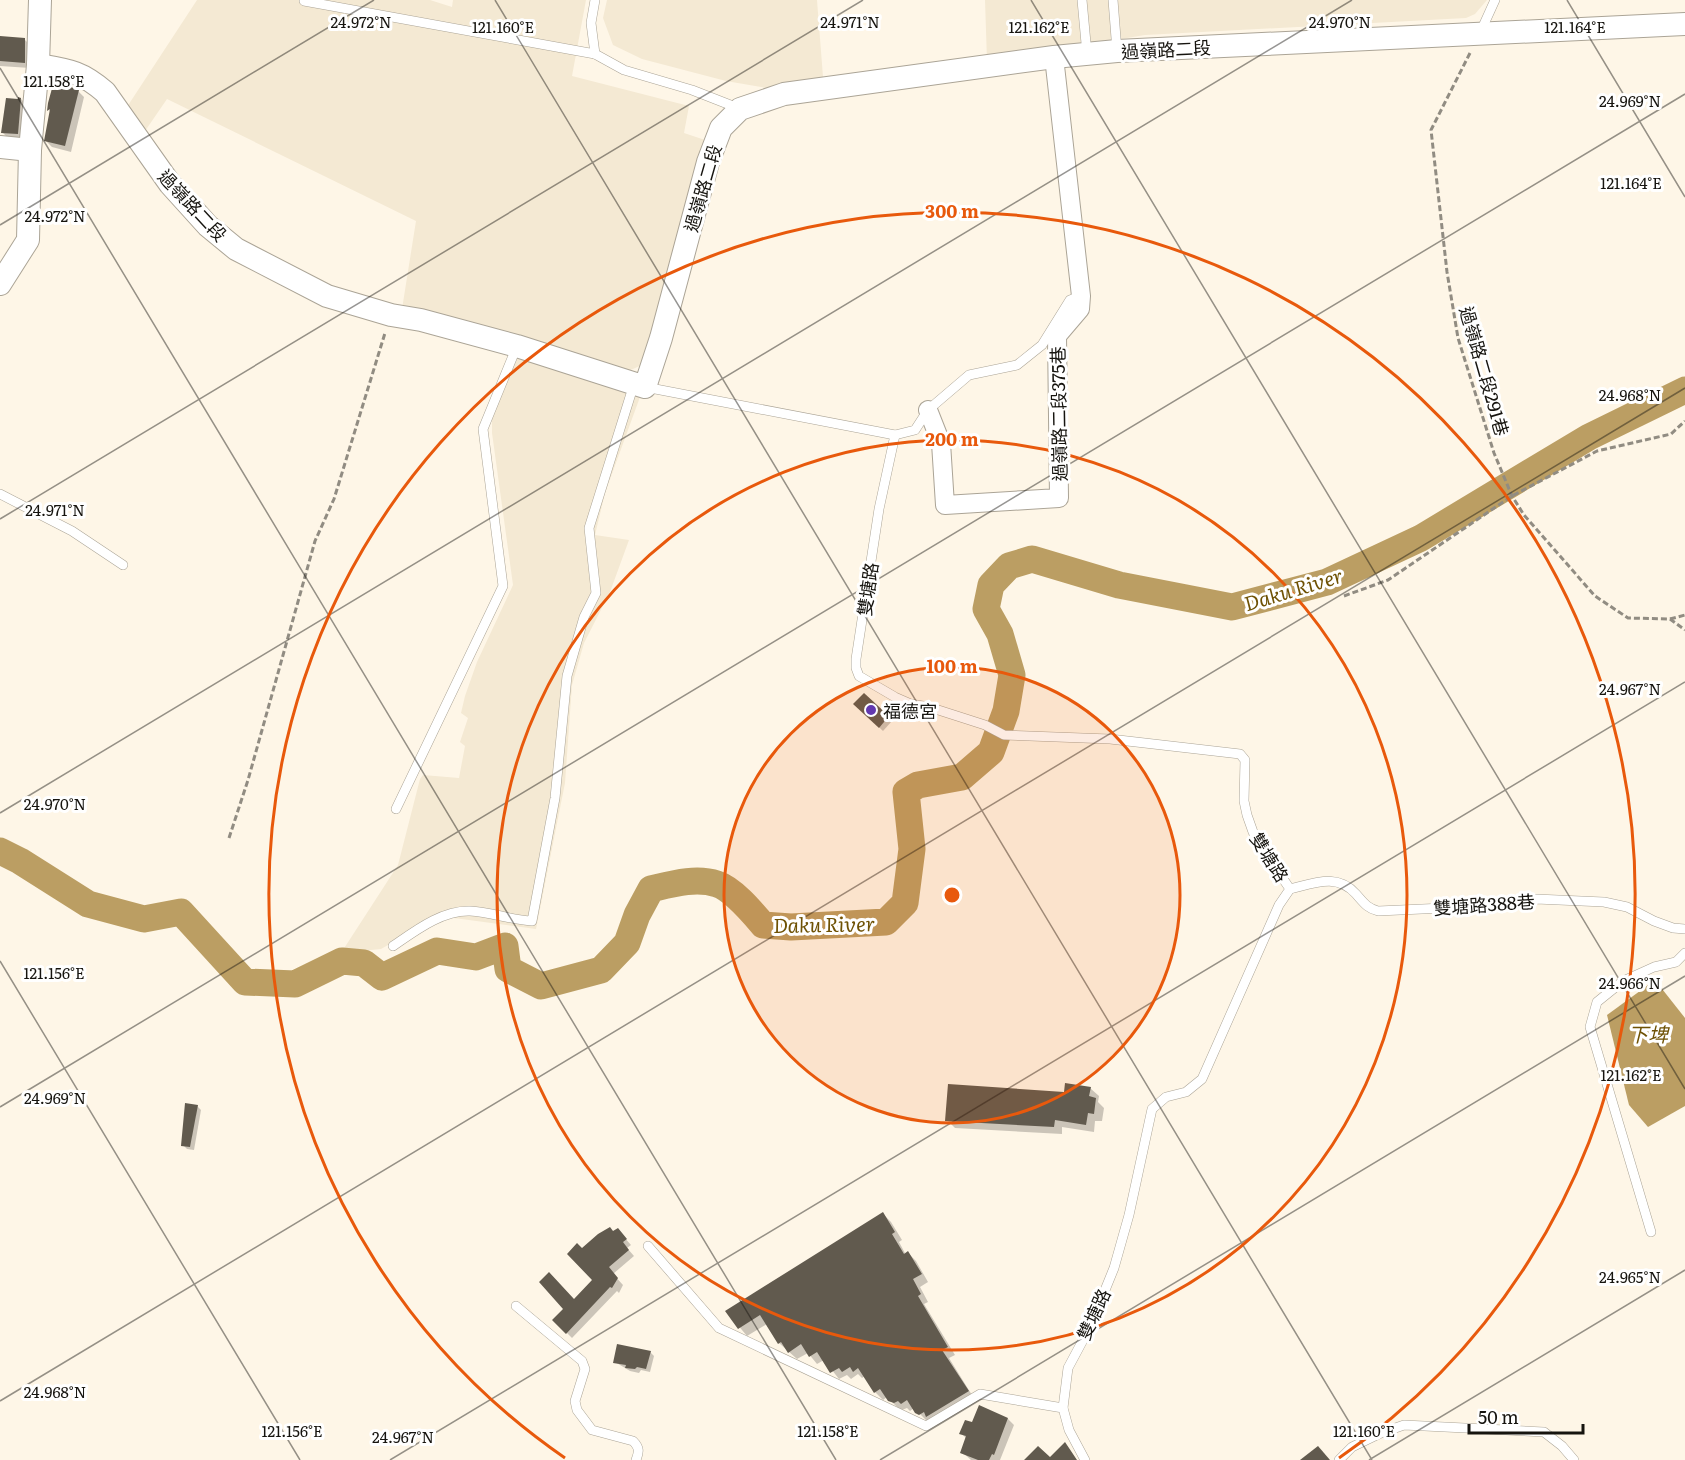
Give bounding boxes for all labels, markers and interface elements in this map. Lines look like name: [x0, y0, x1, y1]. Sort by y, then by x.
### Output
text: 24.972°N: [330, 10, 392, 33]
text: 24.971°N: [820, 10, 880, 33]
text: 24.970°N: [1309, 10, 1371, 33]
text: 121.160°E: [472, 15, 534, 38]
text: 121.162°E: [1008, 15, 1070, 38]
text: 121.164°E: [1544, 15, 1606, 38]
street label: 過嶺路二段: [1120, 33, 1212, 65]
text: 121.158°E: [23, 69, 85, 92]
text: 24.969°N: [1599, 89, 1661, 112]
street label: 過嶺路二段: [677, 141, 727, 235]
street label: 過嶺路二段: [152, 163, 234, 247]
text: 121.164°E: [1600, 171, 1662, 194]
text: 300 m: [925, 197, 979, 224]
text: 24.972°N: [24, 204, 86, 227]
street label: 過嶺路二段291巷: [1454, 303, 1516, 439]
street label: 過嶺路二段375巷: [1043, 346, 1073, 482]
text: 24.968°N: [1599, 383, 1661, 406]
text: 200 m: [925, 425, 979, 452]
text: 24.971°N: [25, 498, 85, 521]
water label: Daku River: [1240, 559, 1346, 617]
street label: 雙塘路: [850, 560, 884, 618]
text: 100 m: [926, 652, 978, 679]
text: 24.967°N: [1599, 677, 1661, 700]
place label: 福德宮: [883, 697, 937, 724]
marker: 福德宮: [864, 703, 878, 717]
text: 24.970°N: [24, 792, 86, 815]
street label: 雙塘路: [1244, 827, 1296, 887]
centre of rings: [942, 885, 962, 905]
street label: 雙塘路388巷: [1432, 887, 1536, 921]
water label: Daku River: [773, 907, 875, 939]
text: 121.156°E: [23, 961, 85, 984]
text: 24.966°N: [1599, 971, 1661, 994]
water label: 下埤: [1628, 1018, 1670, 1048]
text: 121.162°E: [1600, 1063, 1662, 1086]
text: 24.969°N: [24, 1086, 86, 1109]
text: 24.965°N: [1599, 1265, 1661, 1288]
street label: 雙塘路: [1069, 1284, 1117, 1344]
text: 24.968°N: [24, 1380, 86, 1403]
scale bar: [1469, 1397, 1583, 1435]
text: 50 m: [1478, 1403, 1519, 1430]
text: 121.156°E: [261, 1419, 323, 1442]
text: 121.158°E: [797, 1419, 859, 1442]
text: 121.160°E: [1333, 1419, 1395, 1442]
text: 24.967°N: [372, 1425, 434, 1448]

